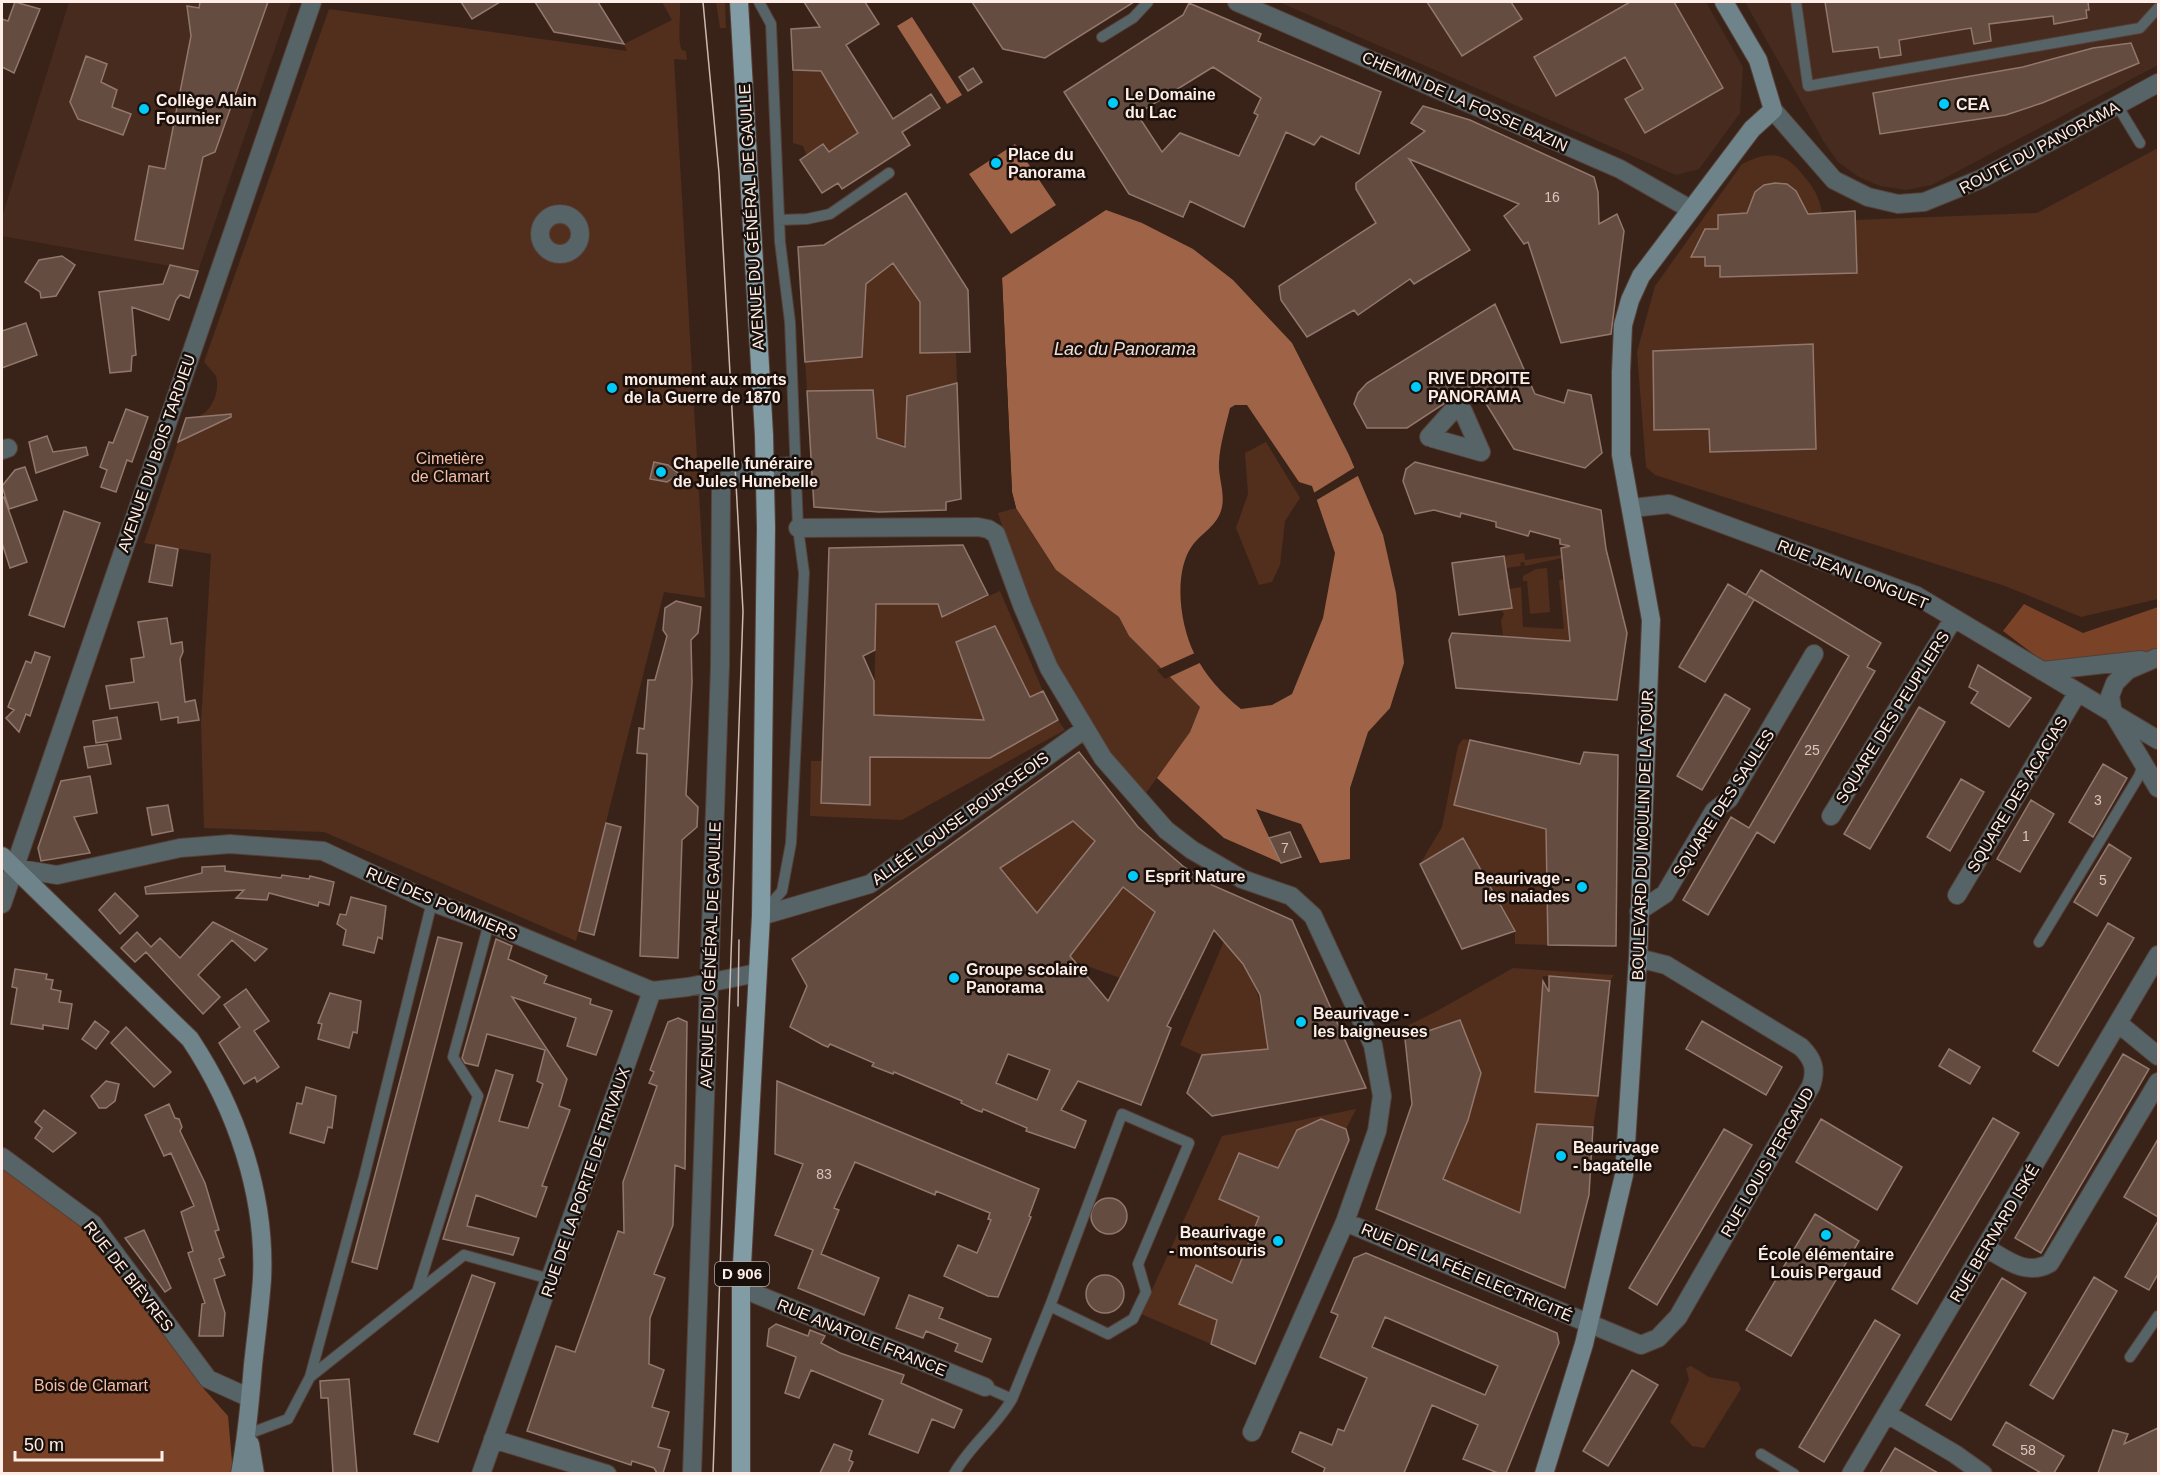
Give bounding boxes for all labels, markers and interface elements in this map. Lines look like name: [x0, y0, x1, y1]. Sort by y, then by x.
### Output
street label: CHEMIN DE LA FOSSE BAZIN: [1359, 48, 1570, 155]
street label: AVENUE DU GÉNÉRAL DE GAULLE: [735, 83, 767, 351]
place label: Le Domaine du Lac: [1125, 86, 1216, 121]
place label: Collège Alain Fournier: [156, 92, 257, 127]
marker: Le Domaine du Lac: [1106, 96, 1120, 110]
place label: CEA: [1956, 96, 1990, 113]
marker: CEA: [1937, 97, 1951, 111]
street label: ROUTE DU PANORAMA: [1956, 98, 2122, 197]
marker: Collège Alain Fournier: [137, 102, 151, 116]
place label: Place du Panorama: [1008, 146, 1085, 181]
marker: Place du Panorama: [989, 156, 1003, 170]
house number: 16: [1544, 189, 1560, 205]
water label: Lac du Panorama: [1054, 339, 1196, 359]
street label: AVENUE DU BOIS TARDIEU: [115, 352, 198, 554]
place label: RIVE DROITE PANORAMA: [1428, 370, 1531, 405]
place label: monument aux morts de la Guerre de 1870: [624, 371, 787, 406]
marker: RIVE DROITE PANORAMA: [1409, 380, 1423, 394]
marker: monument aux morts de la Guerre de 1870: [605, 381, 619, 395]
park label: Cimetière de Clamart: [411, 450, 490, 485]
place label: Chapelle funéraire de Jules Hunebelle: [673, 455, 818, 490]
marker: Chapelle funéraire de Jules Hunebelle: [654, 465, 668, 479]
street label: RUE JEAN LONGUET: [1775, 536, 1931, 613]
street label: SQUARE DES PEUPLIERS: [1832, 628, 1952, 806]
street label: BOULEVARD DU MOULIN DE LA TOUR: [1629, 689, 1656, 981]
street label: SQUARE DES ACACIAS: [1964, 713, 2071, 875]
street label: SQUARE DES SAULES: [1669, 726, 1778, 880]
house number: 25: [1804, 742, 1820, 758]
street label: ALLÉE LOUISE BOURGEOIS: [868, 748, 1052, 888]
house number: 3: [2094, 792, 2102, 808]
street label: AVENUE DU GÉNÉRAL DE GAULLE: [696, 821, 724, 1089]
house number: 1: [2022, 828, 2030, 844]
house number: 7: [1281, 840, 1289, 856]
street label: RUE DES POMMIERS: [364, 864, 520, 943]
place label: Esprit Nature: [1145, 868, 1246, 885]
marker: Esprit Nature: [1126, 869, 1140, 883]
place label: Beaurivage - les naiades: [1474, 870, 1570, 905]
house number: 5: [2099, 872, 2107, 888]
marker: Beaurivage - les naiades: [1575, 880, 1589, 894]
place label: Groupe scolaire Panorama: [966, 961, 1088, 996]
marker: Groupe scolaire Panorama: [947, 971, 961, 985]
place label: Beaurivage - les baigneuses: [1313, 1005, 1428, 1040]
marker: Beaurivage - les baigneuses: [1294, 1015, 1308, 1029]
street label: RUE DE LA PORTE DE TRIVAUX: [538, 1065, 633, 1299]
street label: RUE LOUIS PERGAUD: [1718, 1084, 1817, 1240]
place label: Beaurivage - bagatelle: [1573, 1139, 1659, 1174]
marker: Beaurivage - bagatelle: [1554, 1149, 1568, 1163]
street label: RUE BERNARD ISKÉ: [1946, 1161, 2042, 1305]
house number: 83: [816, 1166, 832, 1182]
street label: RUE DE BIÈVRES: [81, 1218, 177, 1334]
street label: RUE DE LA FÉE ELECTRICITÉ: [1359, 1219, 1575, 1325]
place label: Beaurivage - montsouris: [1169, 1224, 1266, 1259]
marker: École élémentaire Louis Pergaud: [1819, 1228, 1833, 1242]
marker: Beaurivage - montsouris: [1271, 1234, 1285, 1248]
place label: École élémentaire Louis Pergaud: [1758, 1245, 1894, 1281]
road number: D 906: [715, 1262, 769, 1286]
street label: RUE ANATOLE FRANCE: [775, 1296, 949, 1379]
park label: Bois de Clamart: [34, 1377, 148, 1394]
scale bar: [15, 1424, 162, 1462]
text: 50 m: [24, 1435, 64, 1455]
house number: 58: [2020, 1442, 2036, 1458]

